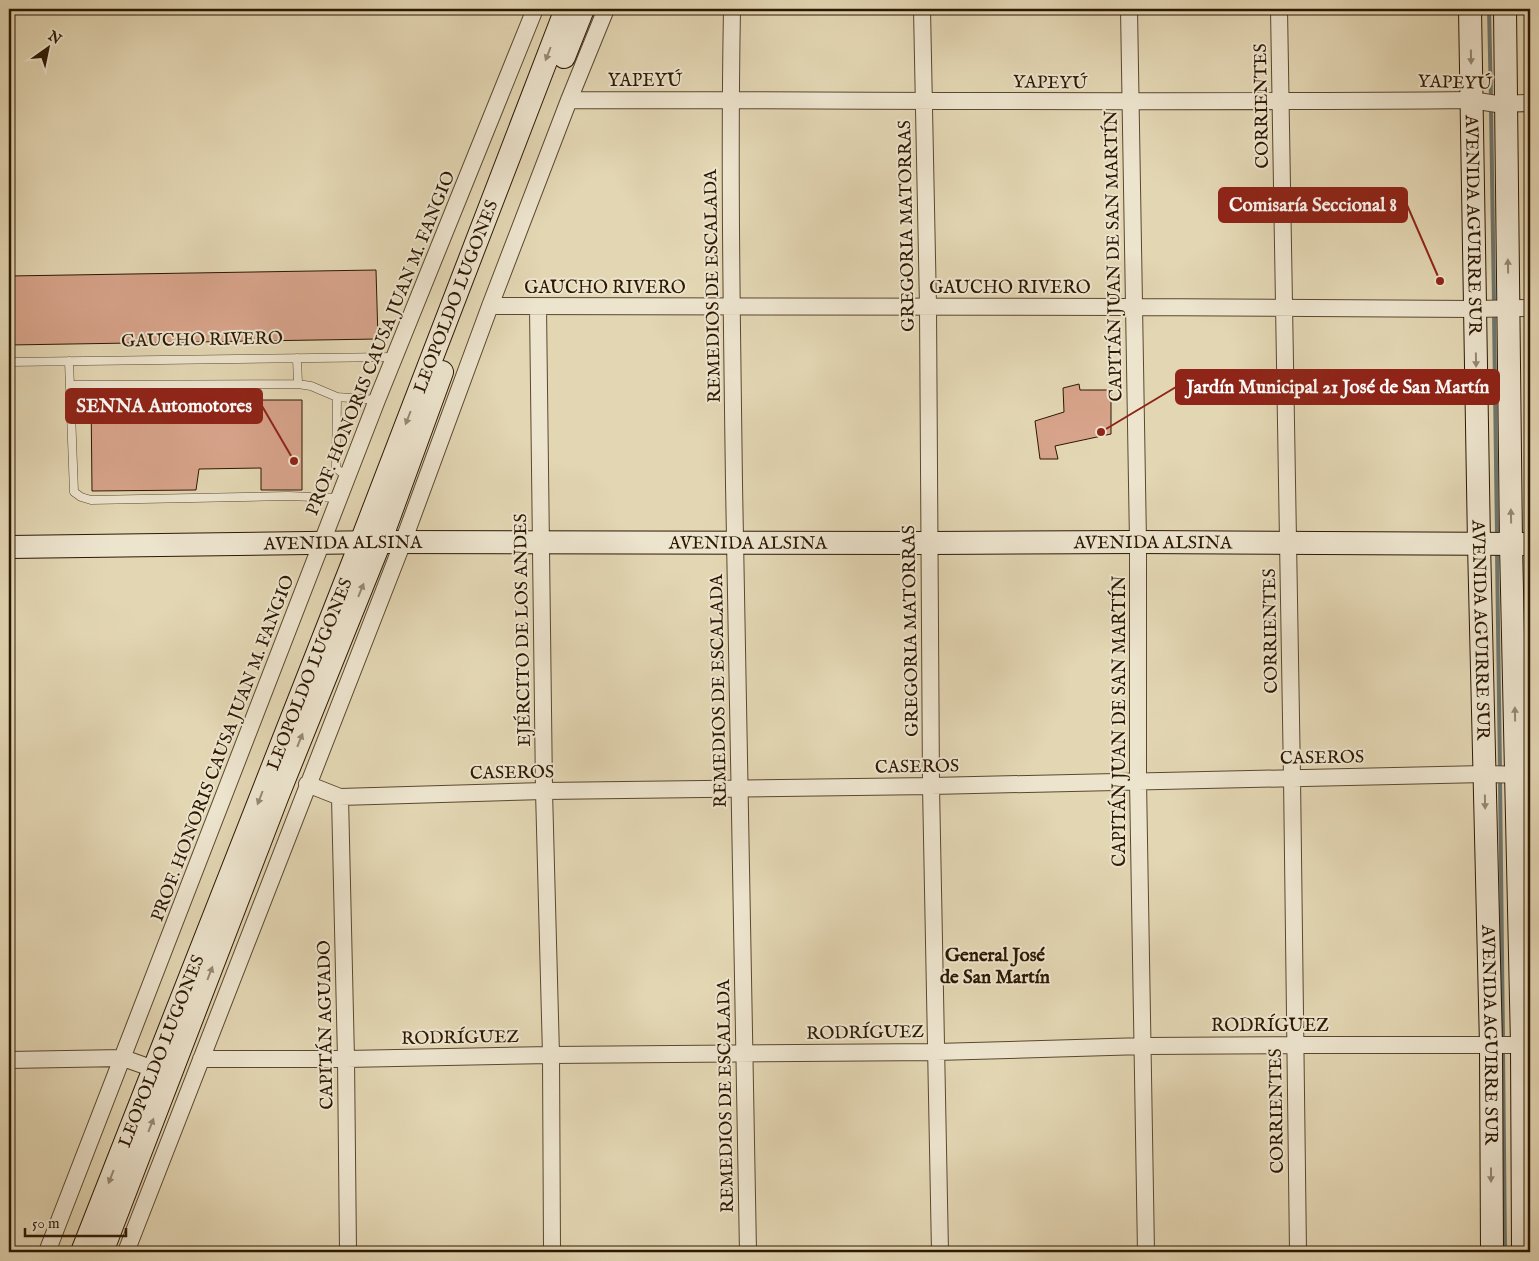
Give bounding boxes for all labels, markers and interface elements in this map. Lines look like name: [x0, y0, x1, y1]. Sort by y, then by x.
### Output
north arrow: [22, 22, 72, 72]
text: N: [44, 27, 65, 49]
street label: CORRIENTES: [1250, 43, 1275, 169]
one-way arrow: [544, 47, 552, 62]
one-way arrow: [1467, 50, 1475, 66]
street label: YAPEYÚ: [608, 69, 683, 93]
street label: YAPEYÚ: [1013, 70, 1088, 96]
street label: YAPEYÚ: [1417, 70, 1493, 96]
street label: CAPITÁN JUAN DE SAN MARTÍN: [1098, 110, 1129, 402]
street label: AVENIDA AGUIRRE SUR: [1459, 114, 1486, 337]
street label: GREGORIA MATORRAS: [894, 120, 921, 332]
street label: PROF. HONORIS CAUSA JUAN M. FANGIO: [302, 168, 461, 519]
street label: REMEDIOS DE ESCALADA: [700, 168, 727, 403]
callout: Comisaría Seccional 8: [1219, 188, 1407, 222]
text: Comisaría Seccional 8: [1229, 194, 1397, 218]
street label: LEOPOLDO LUGONES: [409, 197, 504, 397]
one-way arrow: [1504, 258, 1512, 274]
street label: GAUCHO RIVERO: [524, 277, 686, 300]
street label: GAUCHO RIVERO: [929, 277, 1091, 300]
street label: GAUCHO RIVERO: [121, 328, 283, 353]
one-way arrow: [1472, 352, 1480, 368]
callout: Jardín Municipal 21 José de San Martín: [1176, 370, 1499, 404]
text: Jardín Municipal 21 José de San Martín: [1184, 376, 1489, 400]
callout: SENNA Automotores: [66, 389, 262, 423]
text: SENNA Automotores: [76, 395, 252, 419]
one-way arrow: [404, 411, 412, 426]
one-way arrow: [1507, 508, 1515, 524]
street label: EJÉRCITO DE LOS ANDES: [508, 513, 537, 747]
street label: AVENIDA AGUIRRE SUR: [1466, 519, 1494, 742]
street label: GREGORIA MATORRAS: [898, 525, 925, 737]
street label: AVENIDA ALSINA: [263, 532, 423, 557]
street label: AVENIDA ALSINA: [1073, 532, 1233, 555]
street label: AVENIDA ALSINA: [668, 533, 828, 556]
street label: CORRIENTES: [1259, 568, 1284, 694]
street label: PROF. HONORIS CAUSA JUAN M. FANGIO: [146, 572, 300, 925]
street label: REMEDIOS DE ESCALADA: [706, 573, 733, 808]
street label: LEOPOLDO LUGONES: [262, 575, 359, 774]
street label: CAPITÁN JUAN DE SAN MARTÍN: [1107, 575, 1132, 867]
one-way arrow: [358, 582, 365, 597]
one-way arrow: [1511, 705, 1519, 721]
one-way arrow: [297, 733, 305, 748]
street label: CASEROS: [1280, 746, 1364, 771]
street label: CASEROS: [875, 755, 959, 780]
street label: CASEROS: [470, 761, 554, 786]
one-way arrow: [256, 791, 264, 806]
one-way arrow: [1481, 795, 1489, 811]
street label: AVENIDA AGUIRRE SUR: [1475, 924, 1501, 1146]
street label: CAPITÁN AGUADO: [312, 940, 339, 1110]
district label: General José de San Martín: [940, 944, 1050, 990]
street label: LEOPOLDO LUGONES: [114, 952, 211, 1151]
one-way arrow: [207, 966, 214, 981]
street label: REMEDIOS DE ESCALADA: [713, 978, 740, 1213]
street label: RODRÍGUEZ: [1211, 1013, 1329, 1038]
street label: RODRÍGUEZ: [806, 1019, 925, 1046]
street label: RODRÍGUEZ: [401, 1024, 520, 1051]
street label: CORRIENTES: [1265, 1048, 1290, 1174]
one-way arrow: [147, 1117, 155, 1132]
one-way arrow: [1487, 1167, 1495, 1183]
one-way arrow: [107, 1170, 115, 1185]
scale bar: [25, 1206, 126, 1238]
text: 50 m: [32, 1214, 60, 1233]

